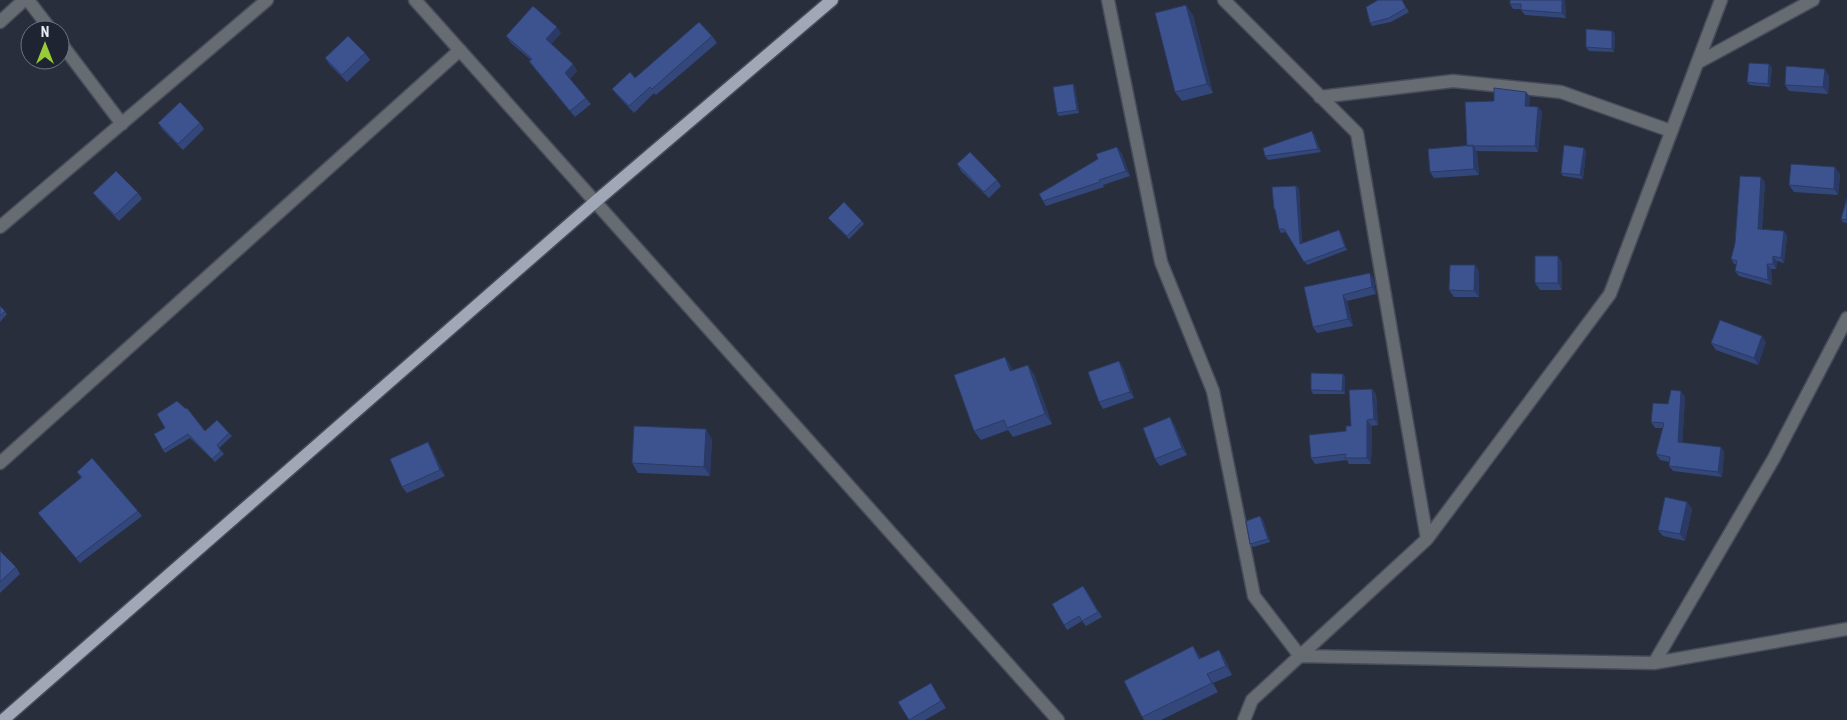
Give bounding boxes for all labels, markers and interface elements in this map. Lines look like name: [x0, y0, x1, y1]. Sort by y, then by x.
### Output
north arrow: [20, 20, 70, 70]
text: N: [41, 24, 49, 40]

